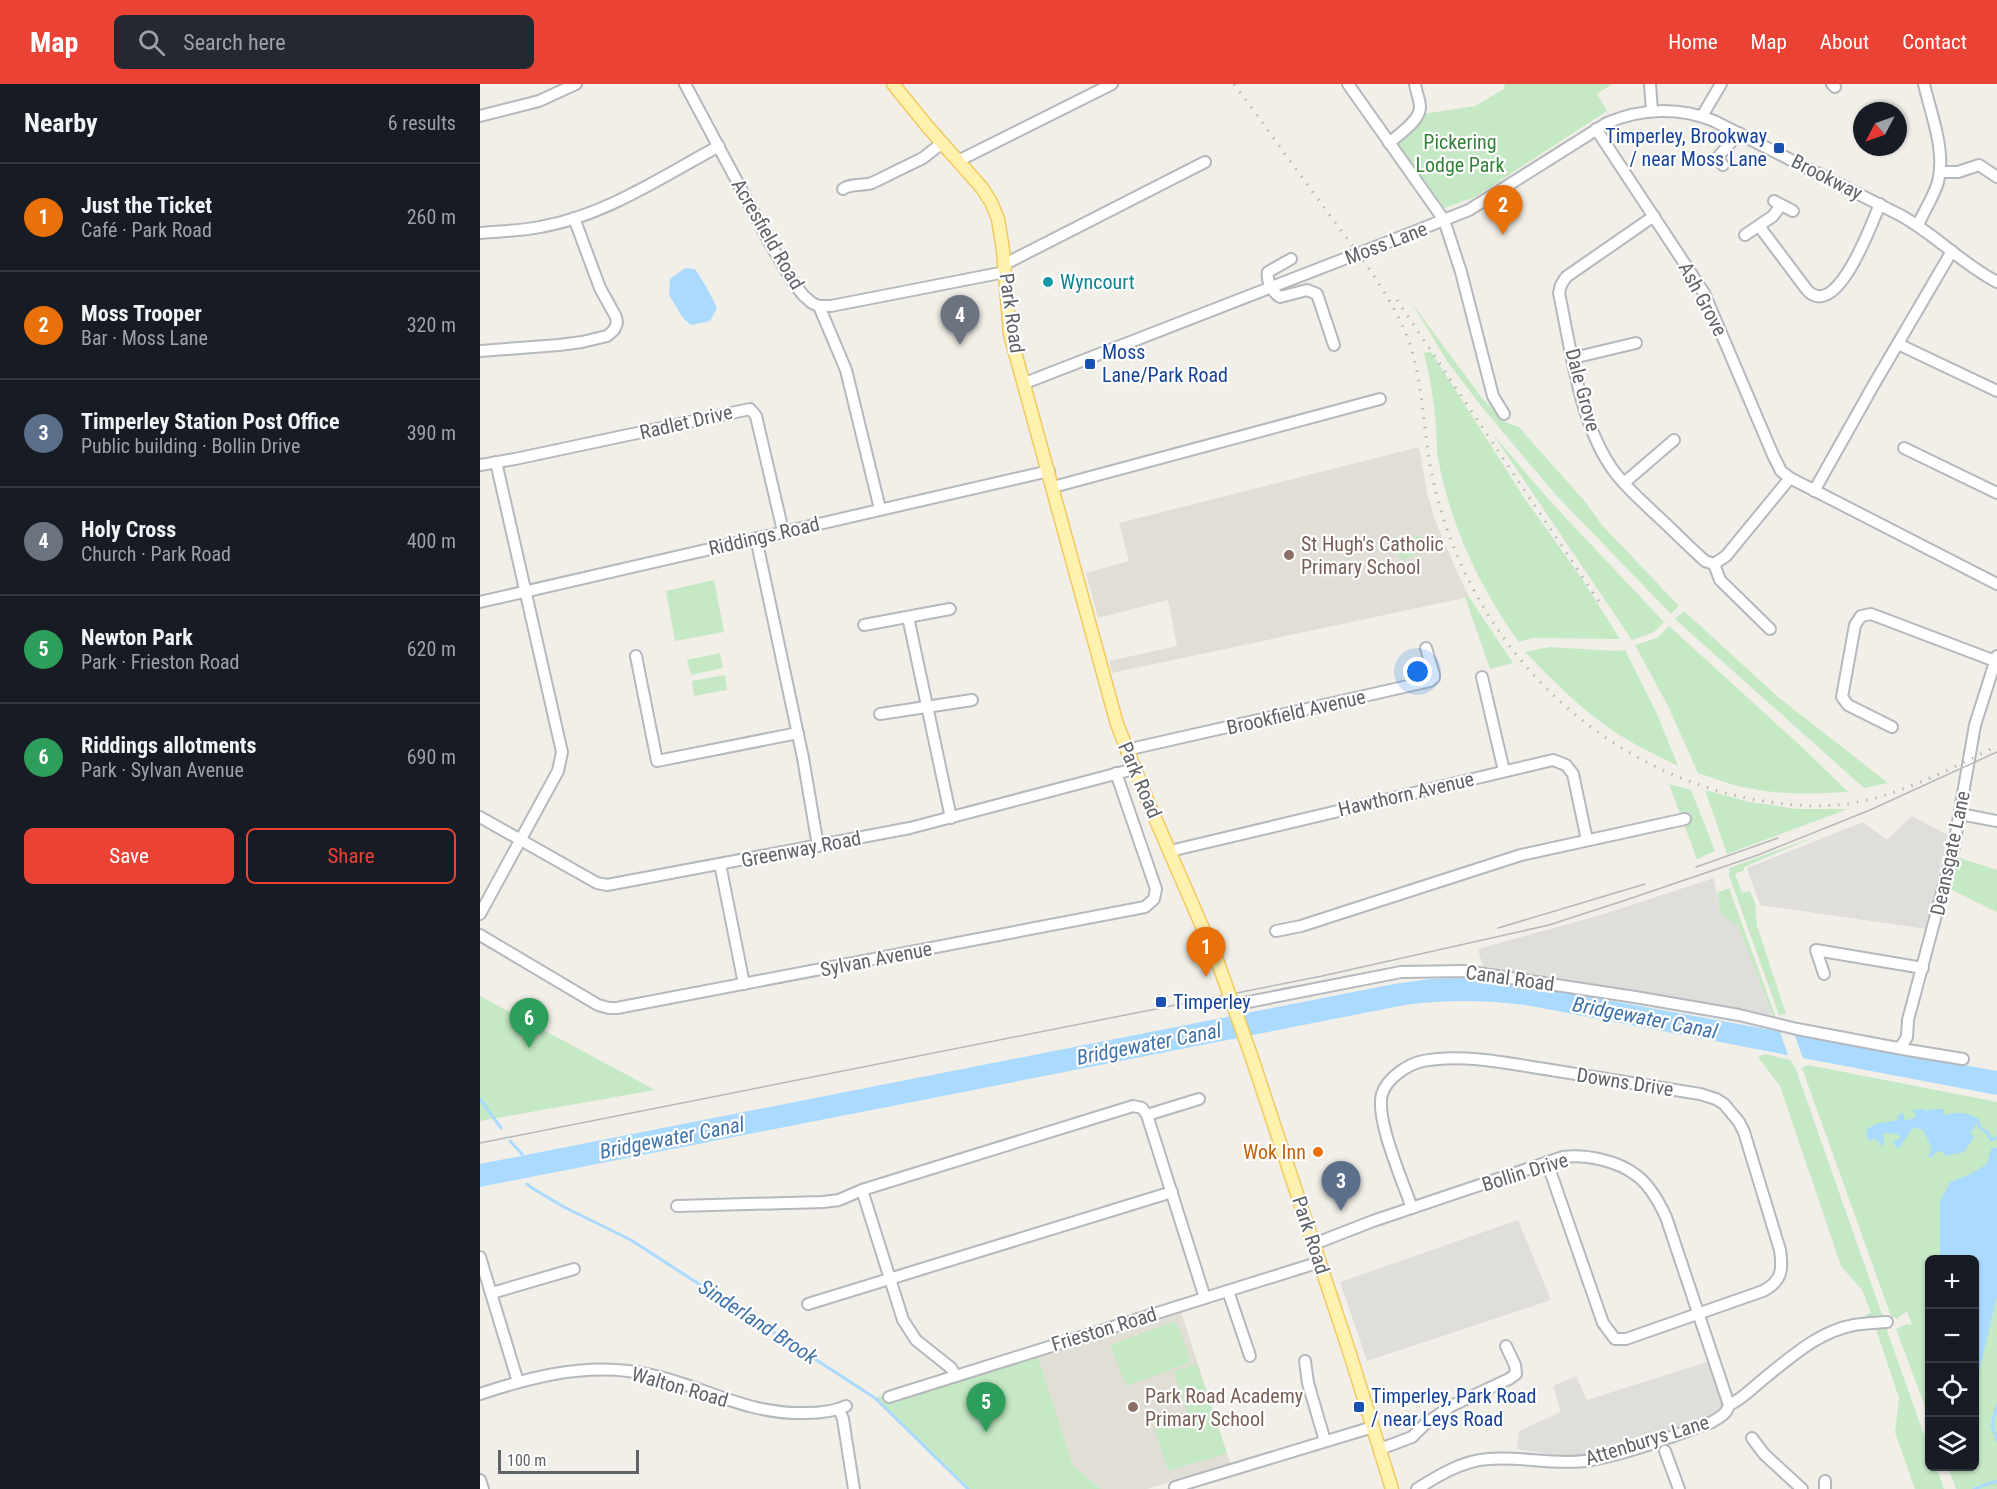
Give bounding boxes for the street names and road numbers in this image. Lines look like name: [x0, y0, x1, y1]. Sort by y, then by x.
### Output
street label: Brookway: [1787, 149, 1867, 205]
street label: Acresfield Road: [727, 174, 809, 294]
street label: Moss Lane: [1341, 216, 1431, 270]
street label: Ash Grove: [1674, 258, 1732, 340]
street label: Park Road: [995, 272, 1029, 354]
street label: Dale Grove: [1560, 346, 1606, 434]
street label: Radlet Drive: [637, 400, 735, 444]
street label: Riddings Road: [706, 512, 822, 560]
street label: Brookfield Avenue: [1224, 684, 1368, 740]
street label: Park Road: [1113, 738, 1167, 822]
street label: Hawthorn Avenue: [1336, 767, 1476, 821]
street label: Deansgate Lane: [1925, 789, 1975, 917]
street label: Greenway Road: [739, 826, 863, 872]
street label: Sylvan Avenue: [818, 936, 934, 982]
street label: Canal Road: [1464, 960, 1556, 996]
street label: Downs Drive: [1575, 1063, 1675, 1101]
street label: Bollin Drive: [1479, 1148, 1571, 1196]
street label: Park Road: [1287, 1193, 1335, 1277]
street label: Frieston Road: [1048, 1302, 1160, 1356]
street label: Walton Road: [629, 1362, 731, 1412]
street label: Attenburys Lane: [1582, 1410, 1712, 1470]

